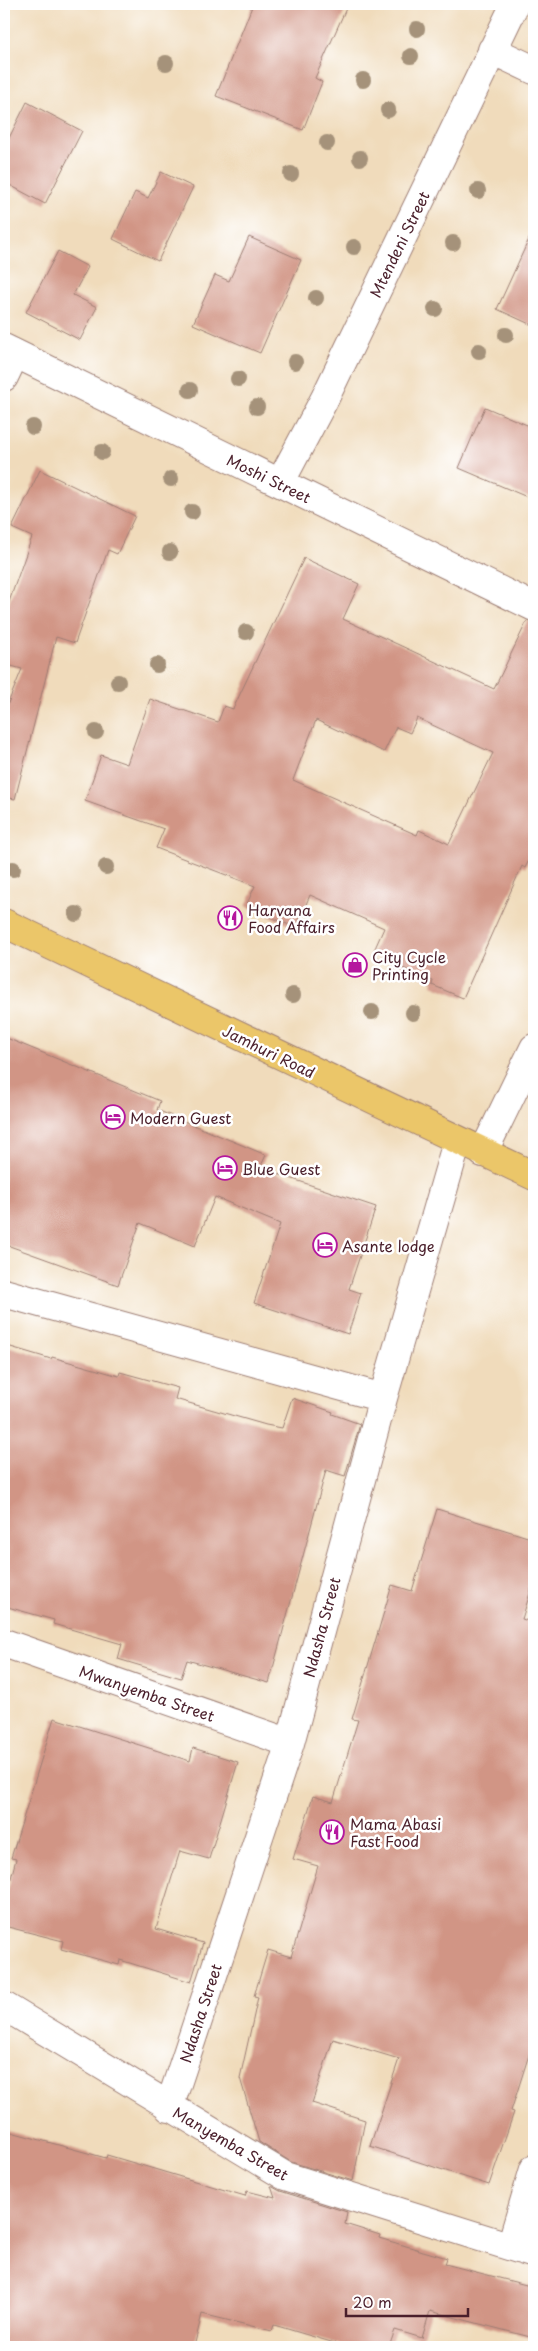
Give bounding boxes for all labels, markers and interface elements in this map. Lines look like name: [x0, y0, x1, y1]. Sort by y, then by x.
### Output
street label: Mtendeni Street: [363, 187, 435, 301]
street label: Moshi Street: [223, 448, 315, 508]
place label: Harvana Food Affairs: [248, 898, 335, 938]
restaurant icon: Harvana Food Affairs: [217, 905, 243, 931]
place label: City Cycle Printing: [372, 945, 446, 985]
shop icon: City Cycle Printing: [342, 952, 368, 978]
street label: Jamhuri Road: [219, 1019, 319, 1083]
hotel icon: Modern Guest: [100, 1104, 126, 1130]
place label: Modern Guest: [130, 1106, 231, 1129]
hotel icon: Blue Guest: [212, 1155, 238, 1181]
place label: Blue Guest: [242, 1157, 320, 1180]
hotel icon: Asante lodge: [312, 1232, 338, 1258]
place label: Asante lodge: [342, 1234, 435, 1257]
street label: Ndasha Street: [297, 1574, 346, 1680]
street label: Mwanyemba Street: [76, 1659, 218, 1727]
place label: Mama Abasi Fast Food: [350, 1812, 441, 1852]
restaurant icon: Mama Abasi Fast Food: [319, 1819, 345, 1845]
street label: Ndasha Street: [173, 1960, 227, 2065]
street label: Manyemba Street: [169, 2100, 293, 2186]
scale bar: [346, 2286, 468, 2318]
text: 20 m: [353, 2290, 392, 2313]

